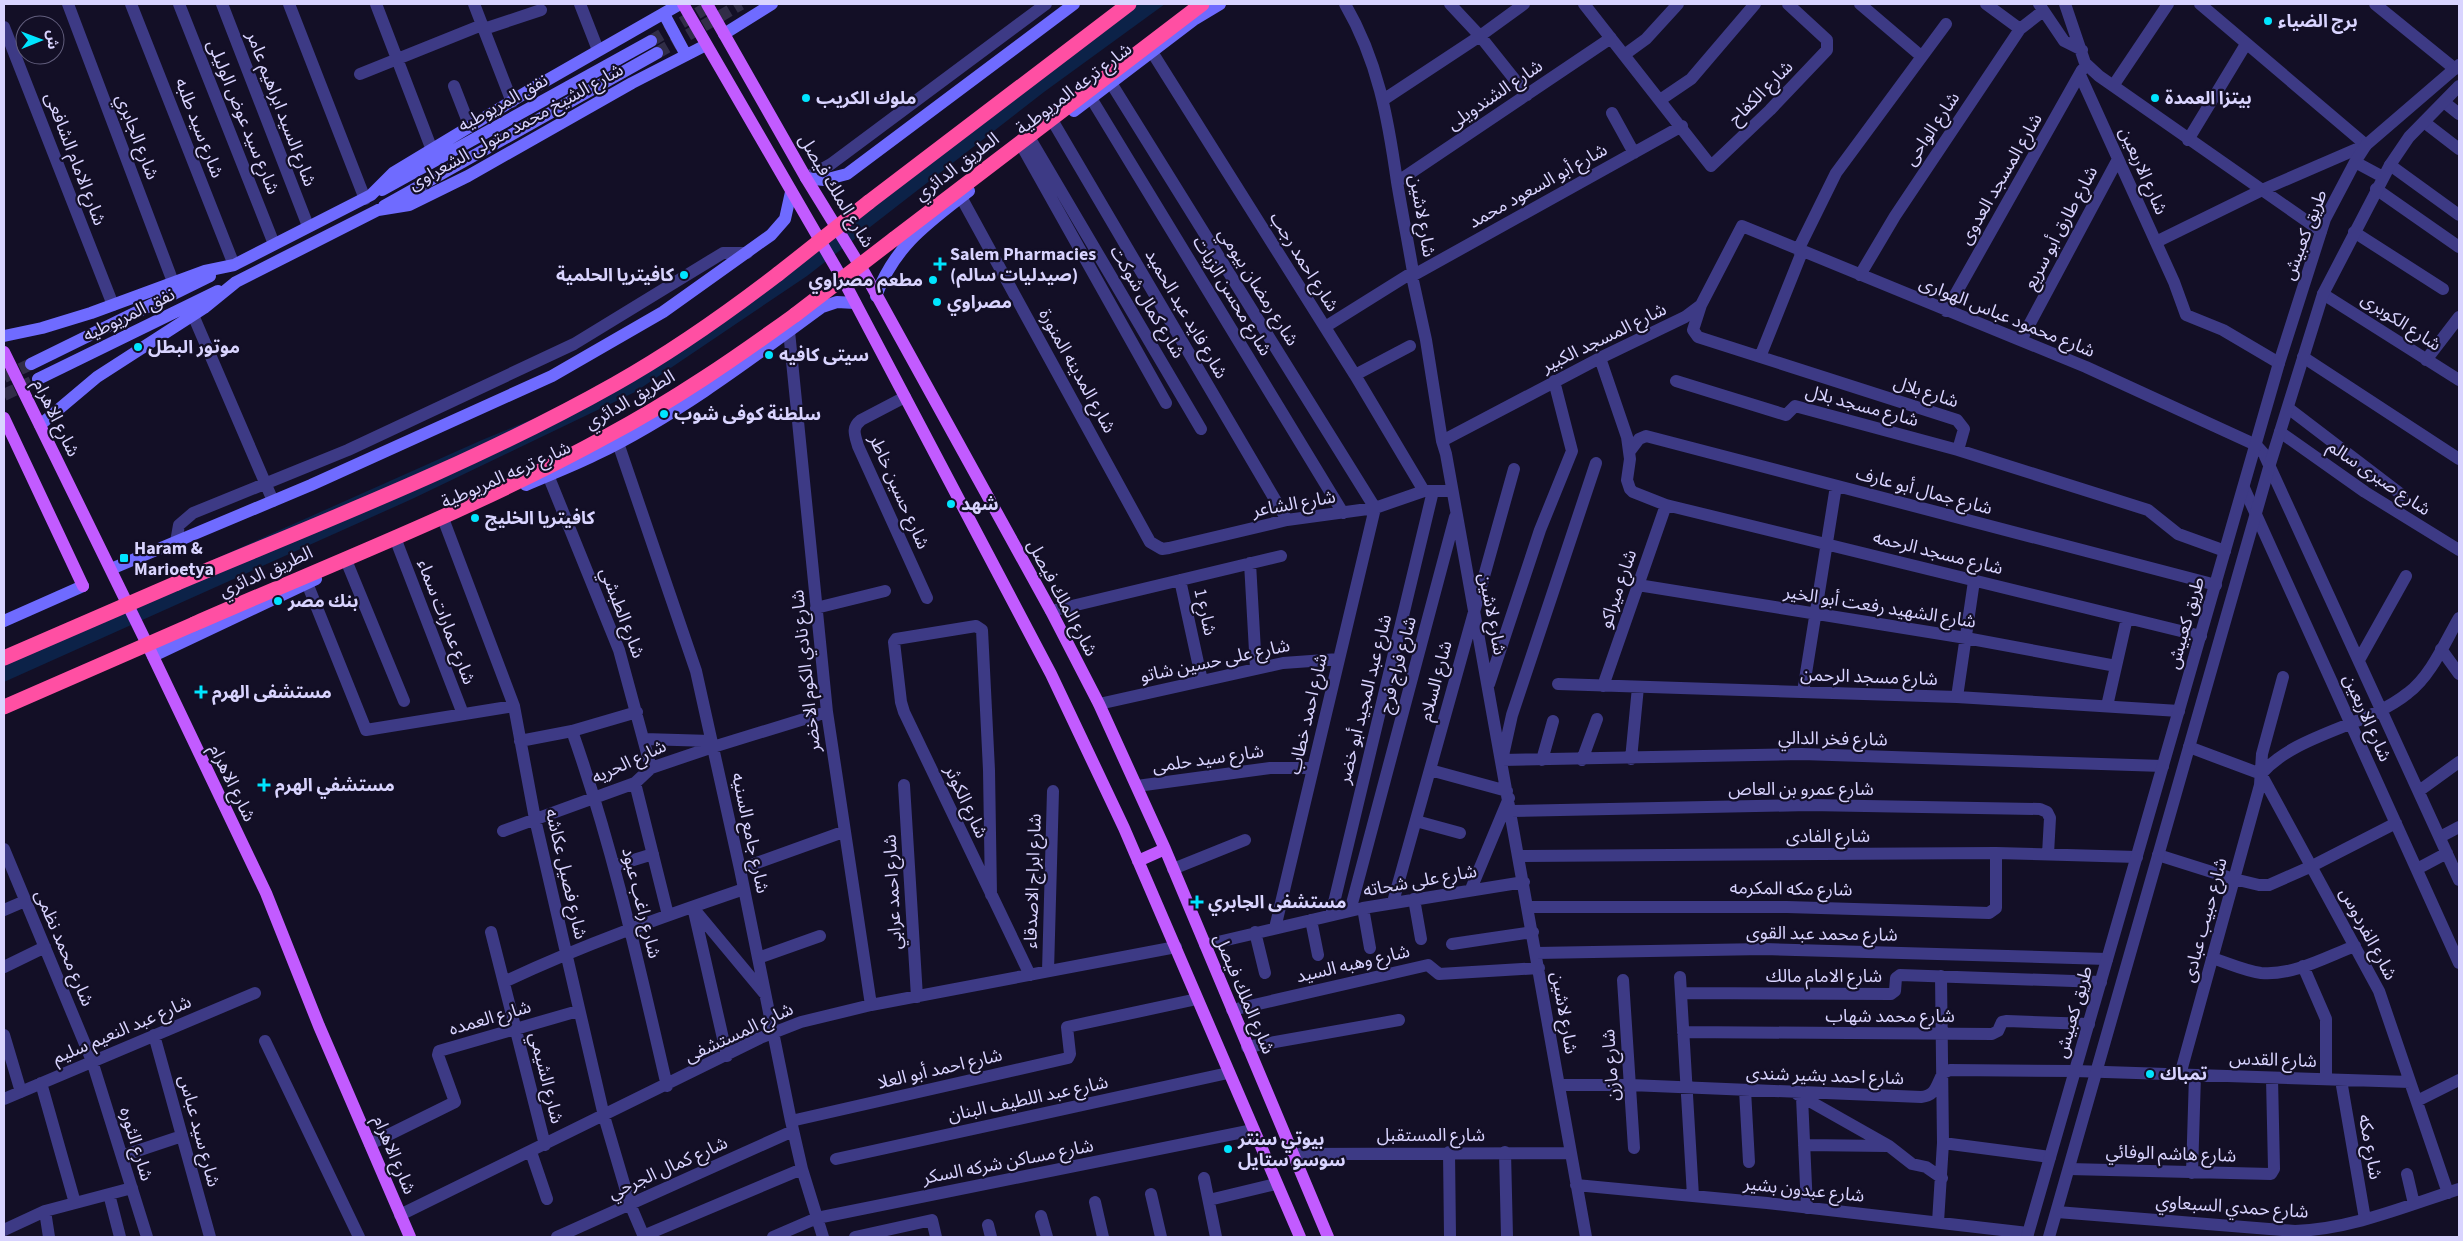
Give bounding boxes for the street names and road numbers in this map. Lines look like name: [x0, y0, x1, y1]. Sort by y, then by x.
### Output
street label: شارع السيد ابراهيم عامر: [239, 27, 322, 191]
street label: شارع سيد عوض الوليلى: [200, 36, 285, 198]
street label: شارع ترعه المريوطية: [1011, 37, 1138, 142]
street label: شارع الشندويلى: [1442, 54, 1548, 137]
street label: شارع الكفاح: [1723, 55, 1800, 132]
street label: شارع الشيخ محمد متولى الشعراوى: [404, 57, 628, 197]
street label: نفق المريوطيه: [453, 68, 553, 138]
street label: شارع سيد طلبه: [168, 74, 230, 182]
street label: شارع الواحى: [1898, 87, 1967, 171]
street label: شارع الامام الشافعى: [37, 89, 112, 229]
street label: شارع الجابري: [108, 91, 165, 184]
street label: شارع المسجد العدوى: [1953, 109, 2050, 250]
street label: شارع الاربعين: [2112, 123, 2173, 219]
street label: الطريق الدائري: [909, 127, 1005, 207]
street label: شارع الملك فيصل: [791, 129, 880, 253]
street label: شارع أبو السعود محمد: [1464, 137, 1612, 235]
street label: شارع طارق أبو سريع: [2018, 162, 2105, 295]
street label: شارع لاشين: [1401, 173, 1442, 259]
street label: طريق كعبيش: [2276, 186, 2334, 284]
street label: شارع احمد رجب: [1263, 207, 1345, 317]
street label: شارع رمضان بيومي: [1211, 223, 1304, 351]
street label: شارع محسن الزيات: [1185, 231, 1278, 361]
street label: شارع كمال شوكت: [1103, 241, 1191, 364]
street label: شارع فايد عبد الحميد: [1138, 245, 1233, 384]
street label: شارع محمود عباس الهوارى: [1915, 270, 2099, 365]
street label: نفق المريوطيه: [79, 282, 179, 348]
street label: شارع الكوبرى: [2356, 287, 2446, 358]
street label: شارع المسجد الكبير: [1536, 297, 1671, 380]
street label: شارع المدينه المنورة: [1032, 304, 1122, 438]
street label: الطريق الدائري: [580, 364, 680, 436]
street label: شارع بلال: [1890, 370, 1962, 415]
street label: شارع الاهرام: [26, 375, 86, 461]
street label: شارع مسجد بلال: [1802, 379, 1921, 434]
street label: شارع حسين خاطر: [861, 430, 935, 554]
street label: شارع صبرى سالم: [2322, 434, 2436, 523]
street label: شارع ترعه المريوطية: [437, 435, 575, 516]
street label: شارع جمال أبو عارف: [1853, 461, 1995, 522]
street label: شارع الشاعر: [1249, 484, 1338, 525]
street label: شارع مسجد الرحمه: [1870, 525, 2006, 582]
street label: شارع الملك فيصل: [1020, 535, 1103, 661]
street label: الطريق الدائري: [215, 540, 317, 604]
street label: شارع ميراكو: [1593, 546, 1644, 632]
street label: شارع عمارات سماء: [410, 556, 481, 689]
street label: شارع الطبشي: [592, 564, 651, 662]
street label: شارع لاشين: [1471, 571, 1512, 657]
street label: طريق كعبيش: [2161, 574, 2211, 672]
street label: شارع الشهيد رفعت أبو الخير: [1781, 579, 1978, 636]
street label: شارع 1: [1186, 586, 1223, 638]
street label: شارع نادي الكوم الاخضر: [785, 588, 828, 754]
street label: شارع عبد المجيد أبو خضر: [1332, 612, 1399, 788]
street label: شارع فراج فرج: [1373, 614, 1424, 717]
street label: شارع على حسين شاتو: [1138, 633, 1292, 690]
street label: شارع السلام: [1413, 638, 1460, 724]
street label: شارع احمد خطاب: [1282, 651, 1335, 777]
street label: شارع مسجد الرحمن: [1800, 662, 1938, 693]
street label: شارع الاربعين: [2336, 670, 2397, 766]
street label: شارع فخر الدالي: [1778, 726, 1888, 753]
street label: شارع الحريه: [588, 734, 671, 791]
street label: شارع سيد حلمى: [1151, 739, 1266, 780]
street label: شارع الاهرام: [202, 740, 262, 826]
street label: شارع الكوثر: [937, 761, 994, 843]
street label: شارع جامع السنيه: [724, 770, 775, 896]
street label: شارع عمرو بن العاص: [1728, 777, 1874, 803]
street label: شارع فصيل عكاشه: [538, 806, 593, 942]
street label: شارع ابراج الاصدقاء: [1018, 813, 1049, 949]
street label: شارع الفادى: [1786, 824, 1870, 850]
street label: شارع احمد عرابي: [878, 834, 909, 950]
street label: شارع راغب عبود: [614, 845, 667, 961]
street label: شارع حبيب عبادى: [2176, 855, 2235, 985]
street label: شارع على شحاته: [1361, 859, 1479, 904]
street label: شارع مكه المكرمه: [1729, 875, 1853, 904]
street label: شارع الفردوس: [2332, 883, 2403, 985]
street label: شارع محمد نظمى: [27, 886, 100, 1011]
street label: شارع محمد عبد القوى: [1746, 920, 1898, 949]
street label: شارع الملك فيصل: [1206, 930, 1281, 1058]
street label: شارع وهبه السيد: [1294, 939, 1413, 990]
street label: طريق كعبيش: [2049, 963, 2099, 1061]
street label: شارع الامام مالك: [1766, 964, 1882, 990]
street label: شارع لاشين: [1543, 970, 1584, 1056]
street label: شارع عبد النعيم سليم: [49, 990, 196, 1071]
street label: شارع العمده: [446, 994, 534, 1043]
street label: شارع المستشفى: [680, 997, 798, 1070]
street label: شارع محمد شهاب: [1825, 1004, 1955, 1030]
street label: شارع مازن: [1596, 1028, 1627, 1102]
street label: شارع الشيمي: [522, 1030, 569, 1127]
street label: شارع احمد أبو العلا: [875, 1042, 1005, 1096]
street label: شارع القدس: [2229, 1046, 2317, 1075]
street label: شارع احمد بشير شندى: [1745, 1061, 1905, 1092]
street label: شارع عبد اللطيف البنان: [946, 1070, 1111, 1129]
street label: شارع سيد عباس: [171, 1072, 226, 1190]
street label: شارع الثوره: [112, 1104, 159, 1184]
street label: شارع الاهرام: [365, 1112, 422, 1199]
street label: شارع مكه: [2351, 1112, 2388, 1182]
street label: شارع المستقبل: [1377, 1123, 1485, 1149]
street label: شارع كمال الجرحي: [604, 1130, 732, 1206]
street label: شارع مساكن شركه السكر: [919, 1133, 1096, 1192]
street label: شارع هاشم الوفائي: [2105, 1139, 2237, 1170]
street label: شارع عبدون بشير: [1741, 1171, 1866, 1210]
street label: شارع حمدي السبعاوي: [2155, 1189, 2309, 1226]

